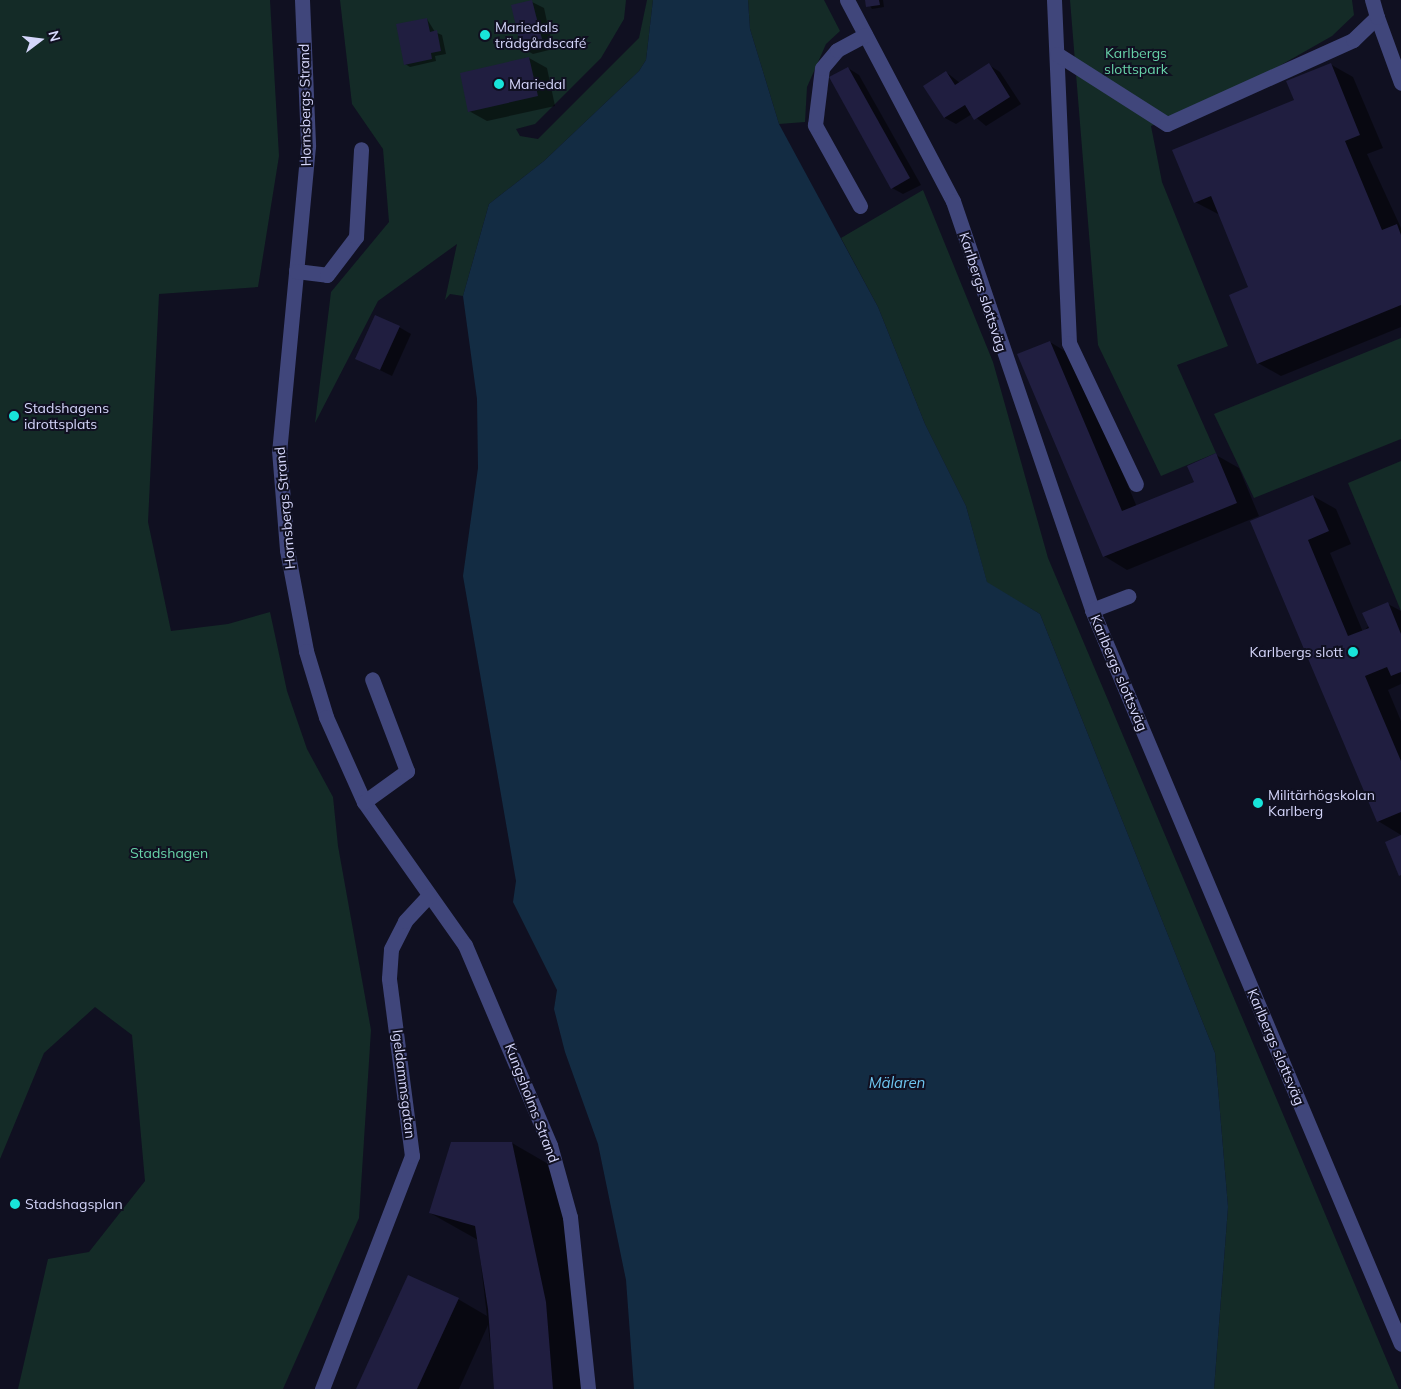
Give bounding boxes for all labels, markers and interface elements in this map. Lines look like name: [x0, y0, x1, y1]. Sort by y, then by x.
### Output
north arrow: [15, 15, 65, 65]
place label: Mariedals trädgårdscafé: [495, 19, 586, 52]
text: N: [44, 29, 65, 44]
marker: Mariedals trädgårdscafé: [479, 29, 491, 41]
street label: Hornsbergs Strand: [296, 44, 314, 166]
park label: Karlbergs slottspark: [1104, 45, 1168, 78]
place label: Mariedal: [509, 76, 566, 92]
marker: Mariedal: [493, 78, 505, 90]
street label: Karlbergs slottsväg: [956, 230, 1010, 354]
place label: Stadshagens idrottsplats: [24, 400, 109, 432]
marker: Stadshagens idrottsplats: [8, 410, 20, 422]
street label: Hornsbergs Strand: [271, 446, 299, 570]
street label: Karlbergs slottsväg: [1087, 612, 1151, 734]
place label: Karlbergs slott: [1249, 644, 1343, 660]
marker: Karlbergs slott: [1347, 646, 1359, 658]
place label: Militärhögskolan Karlberg: [1268, 787, 1375, 820]
marker: Militärhögskolan Karlberg: [1252, 797, 1264, 809]
park label: Stadshagen: [130, 845, 208, 861]
street label: Karlbergs slottsväg: [1244, 986, 1308, 1108]
street label: Igeldammsgatan: [389, 1029, 419, 1139]
street label: Kungsholms Strand: [502, 1041, 562, 1165]
water label: Mälaren: [869, 1074, 925, 1092]
place label: Stadshagsplan: [25, 1196, 123, 1212]
marker: Stadshagsplan: [9, 1198, 21, 1210]

